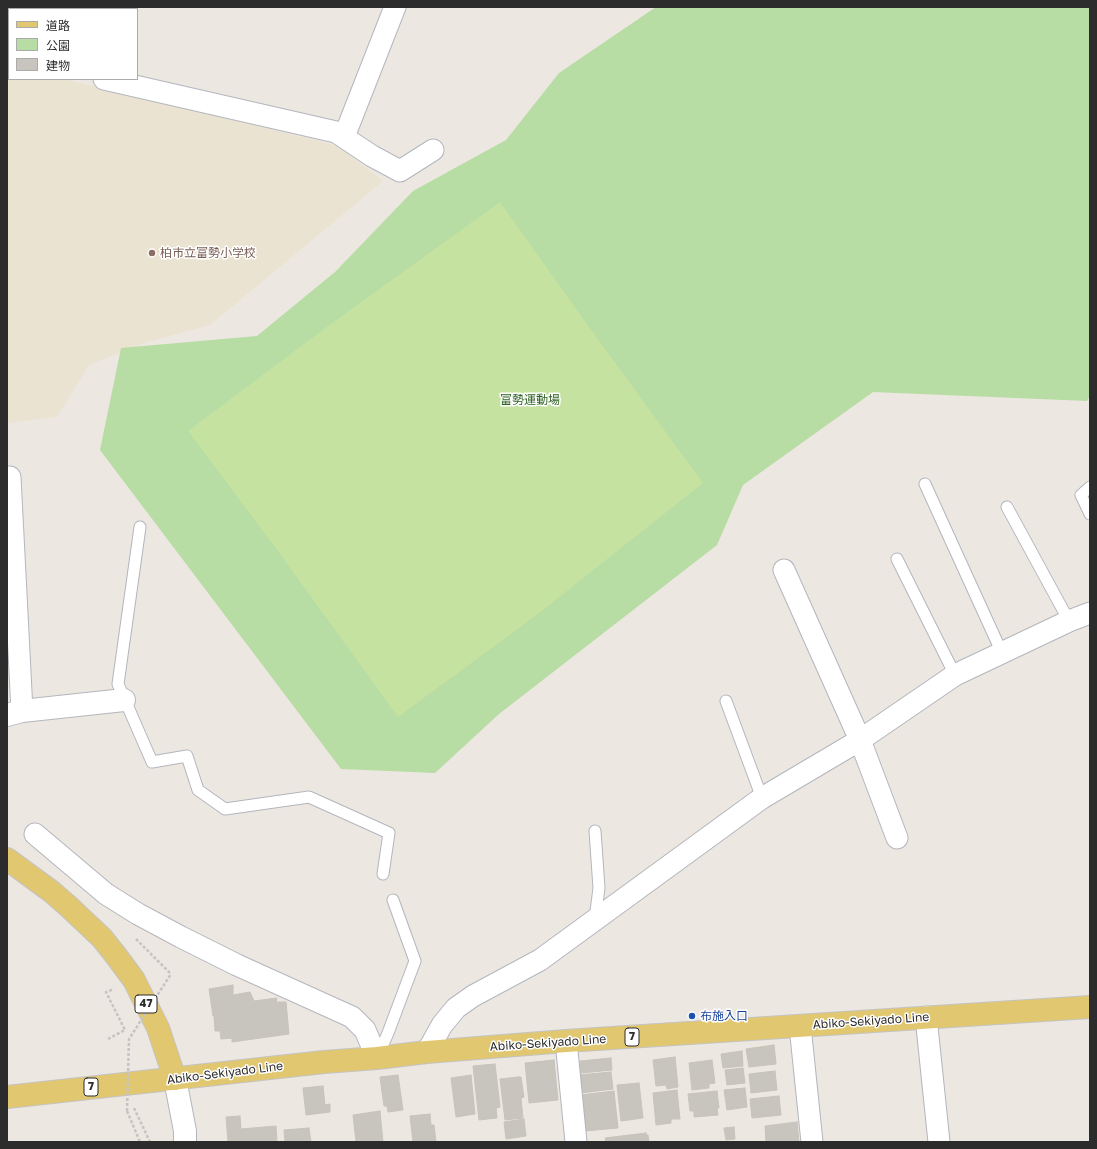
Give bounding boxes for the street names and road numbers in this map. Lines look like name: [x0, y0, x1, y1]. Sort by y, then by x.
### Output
road number: 47: [135, 995, 157, 1013]
street label: Abiko-Sekiyado Line: [812, 1010, 930, 1032]
road number: 7: [625, 1028, 639, 1046]
street label: Abiko-Sekiyado Line: [489, 1032, 607, 1054]
street label: Abiko-Sekiyado Line: [166, 1059, 284, 1087]
road number: 7: [84, 1078, 98, 1096]

